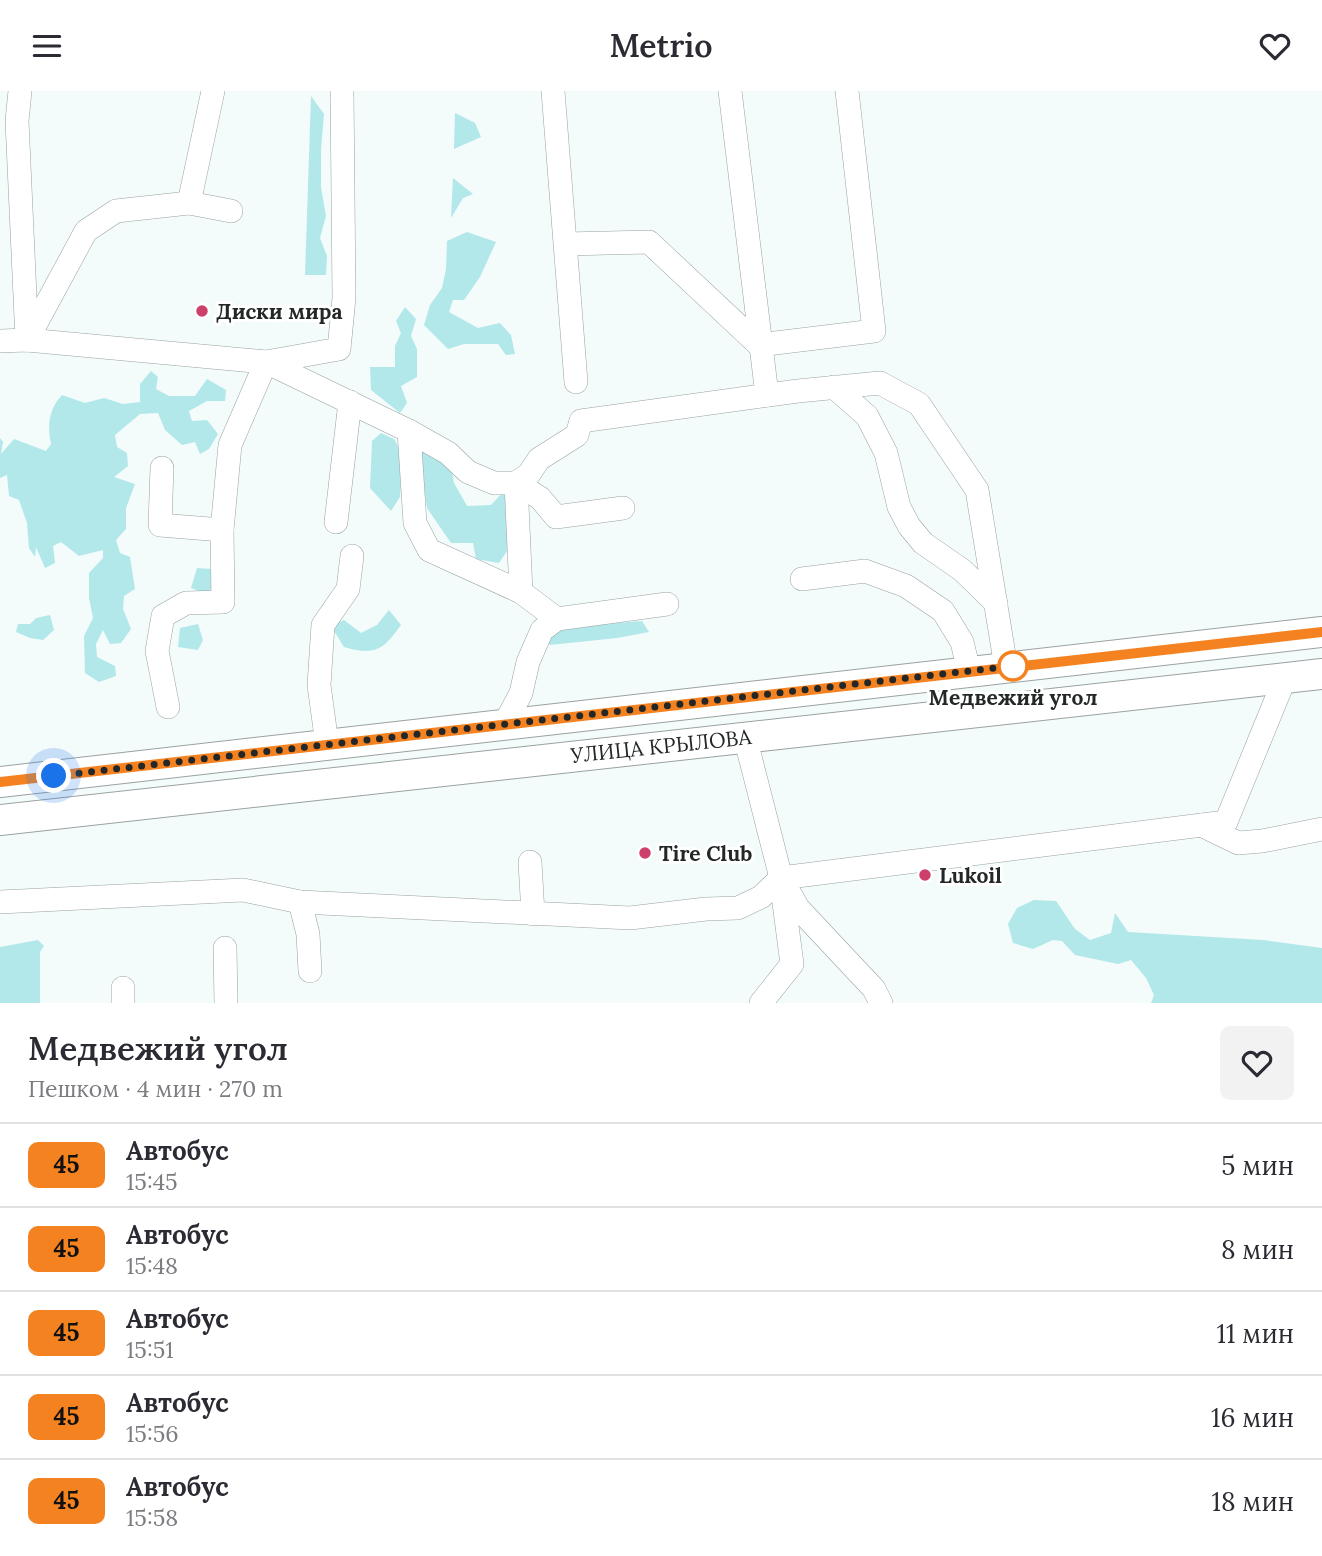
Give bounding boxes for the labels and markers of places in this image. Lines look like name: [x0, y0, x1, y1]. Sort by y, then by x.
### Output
place label: Диски мира: [216, 298, 342, 325]
marker: Диски мира: [194, 303, 210, 319]
marker: Медвежий угол: [998, 651, 1028, 681]
place label: Медвежий угол: [929, 684, 1098, 711]
place label: Tire Club: [659, 840, 752, 867]
marker: Tire Club: [637, 845, 653, 861]
place label: Lukoil: [939, 862, 1002, 889]
marker: Lukoil: [917, 867, 933, 883]

